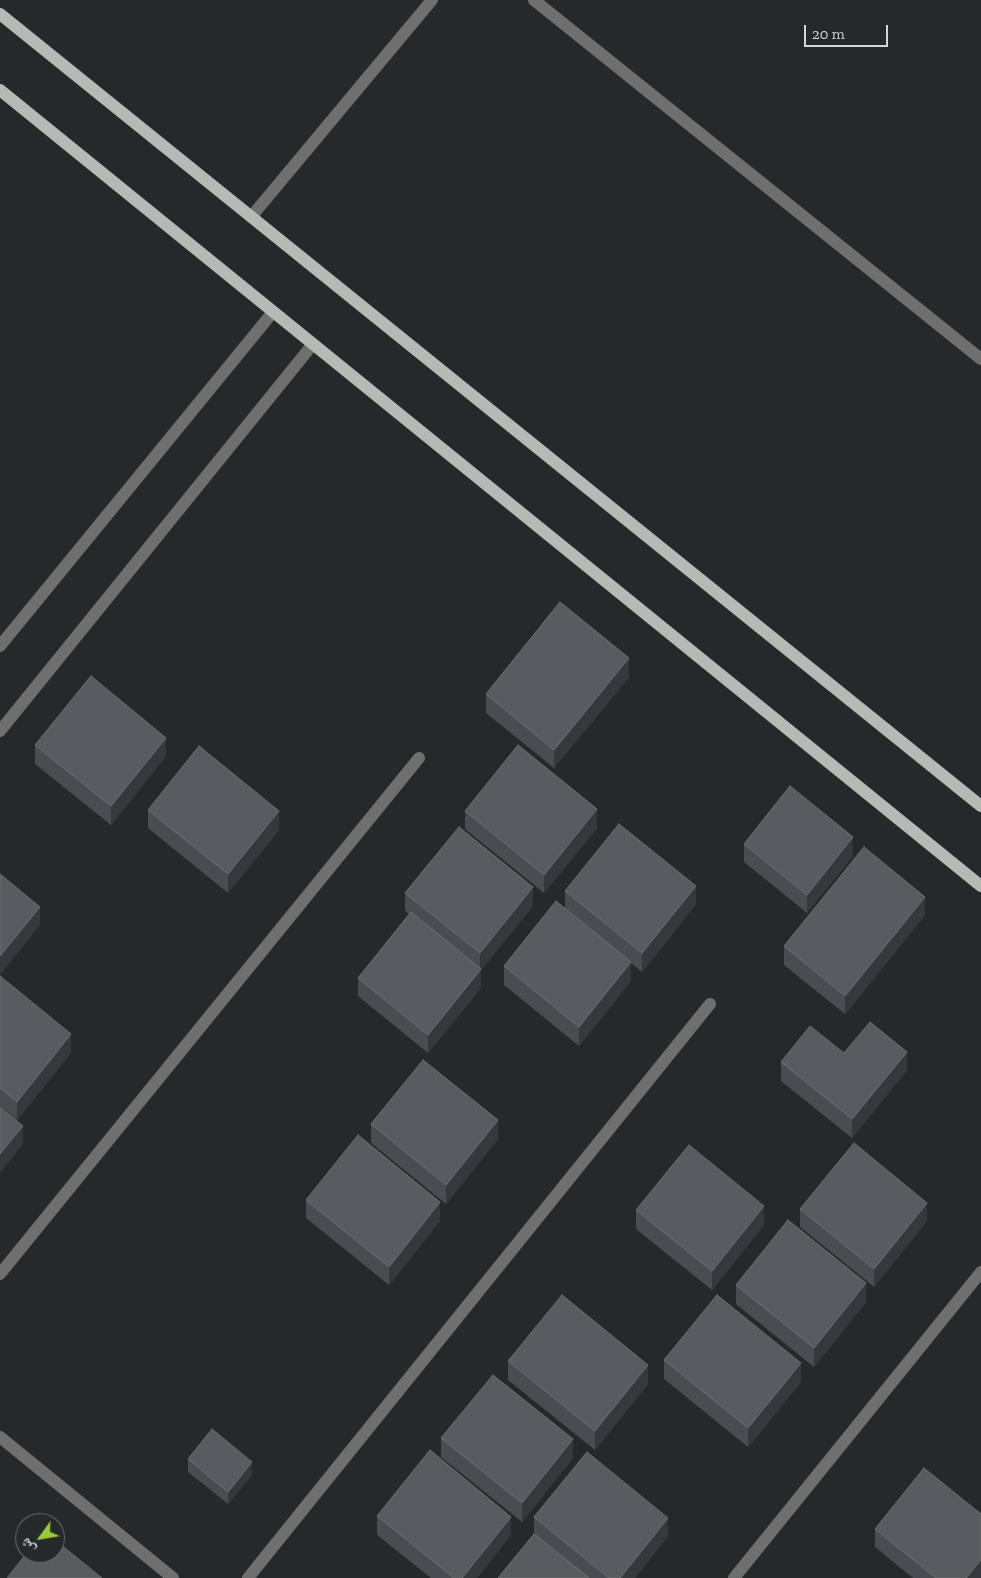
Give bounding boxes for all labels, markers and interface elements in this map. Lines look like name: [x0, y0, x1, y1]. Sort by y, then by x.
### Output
scale bar: [806, 15, 890, 47]
text: 20 m: [812, 25, 845, 43]
north arrow: [15, 1513, 65, 1563]
text: ش: [17, 1535, 39, 1556]

